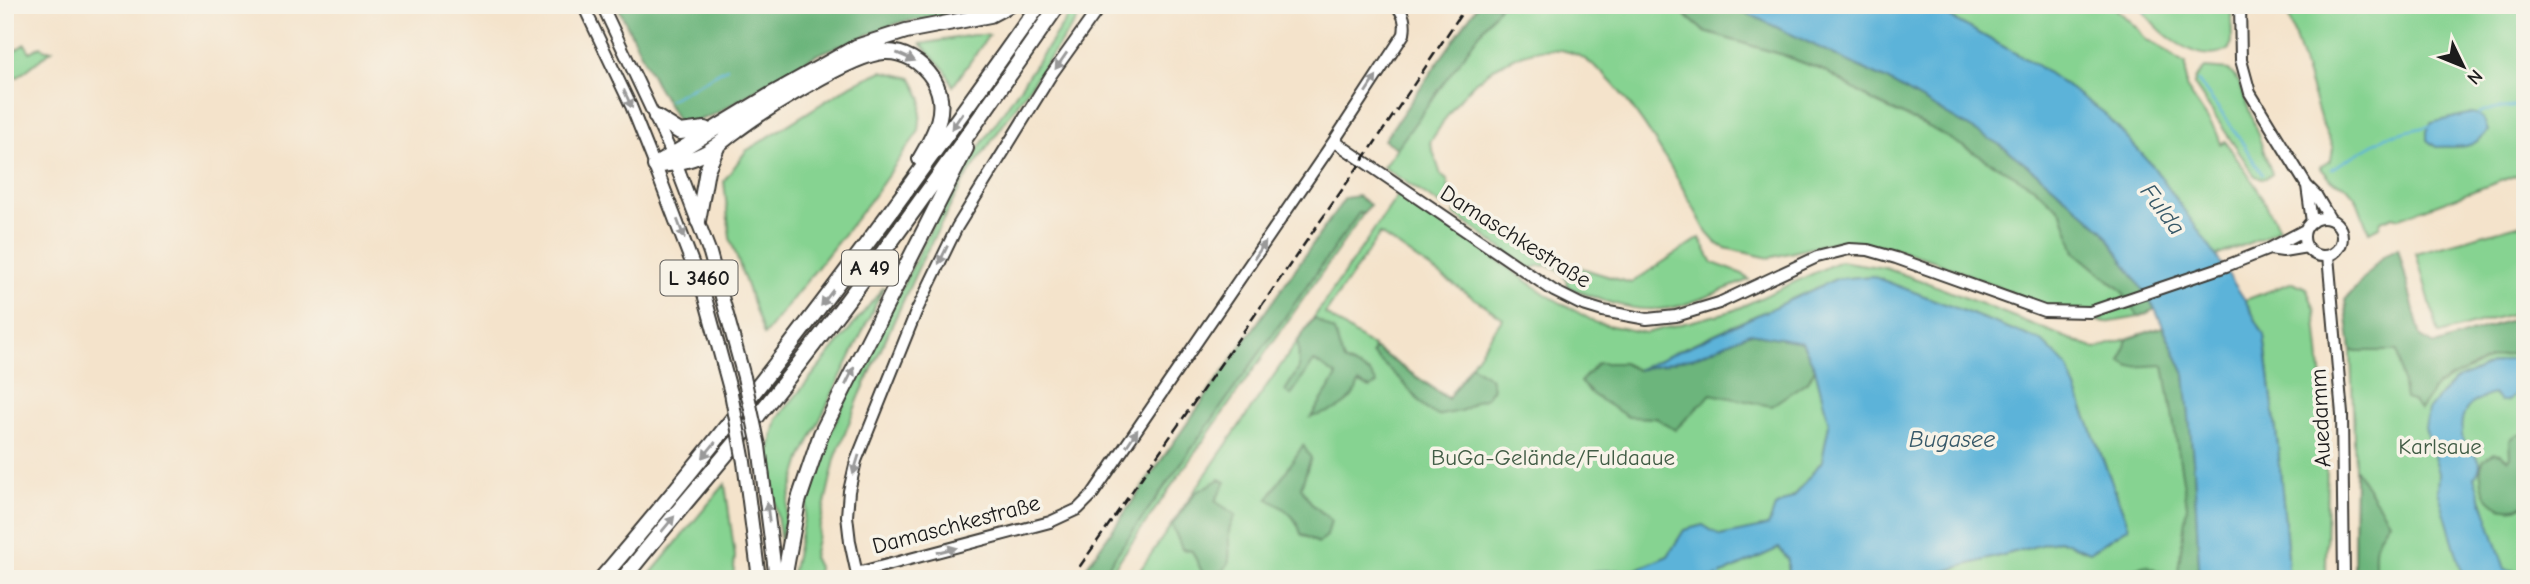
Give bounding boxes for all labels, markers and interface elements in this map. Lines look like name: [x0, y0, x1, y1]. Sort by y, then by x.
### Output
north arrow: [2428, 32, 2498, 102]
one-way arrow: [896, 52, 917, 63]
one-way arrow: [1054, 52, 1068, 70]
text: N: [2462, 65, 2487, 89]
one-way arrow: [1364, 74, 1377, 94]
one-way arrow: [622, 89, 633, 109]
one-way arrow: [950, 112, 964, 130]
water label: Fulda: [2135, 178, 2191, 240]
street label: Damaschkestraße: [1435, 179, 1596, 294]
one-way arrow: [675, 219, 686, 240]
one-way arrow: [1253, 241, 1267, 259]
one-way arrow: [938, 245, 949, 265]
road number: A 49: [842, 250, 898, 286]
road number: L 3460: [660, 260, 738, 296]
one-way arrow: [820, 289, 834, 307]
one-way arrow: [845, 366, 856, 386]
street label: Auedamm: [2304, 368, 2337, 468]
water label: Bugasee: [1909, 425, 1995, 453]
one-way arrow: [1125, 428, 1138, 448]
park label: Karlsaue: [2398, 433, 2482, 460]
one-way arrow: [702, 441, 717, 458]
park label: BuGa-Gelände/Fuldaaue: [1431, 444, 1675, 471]
one-way arrow: [850, 455, 860, 476]
street label: Damaschkestraße: [869, 489, 1043, 560]
one-way arrow: [763, 501, 774, 523]
one-way arrow: [660, 516, 675, 533]
one-way arrow: [936, 544, 958, 555]

